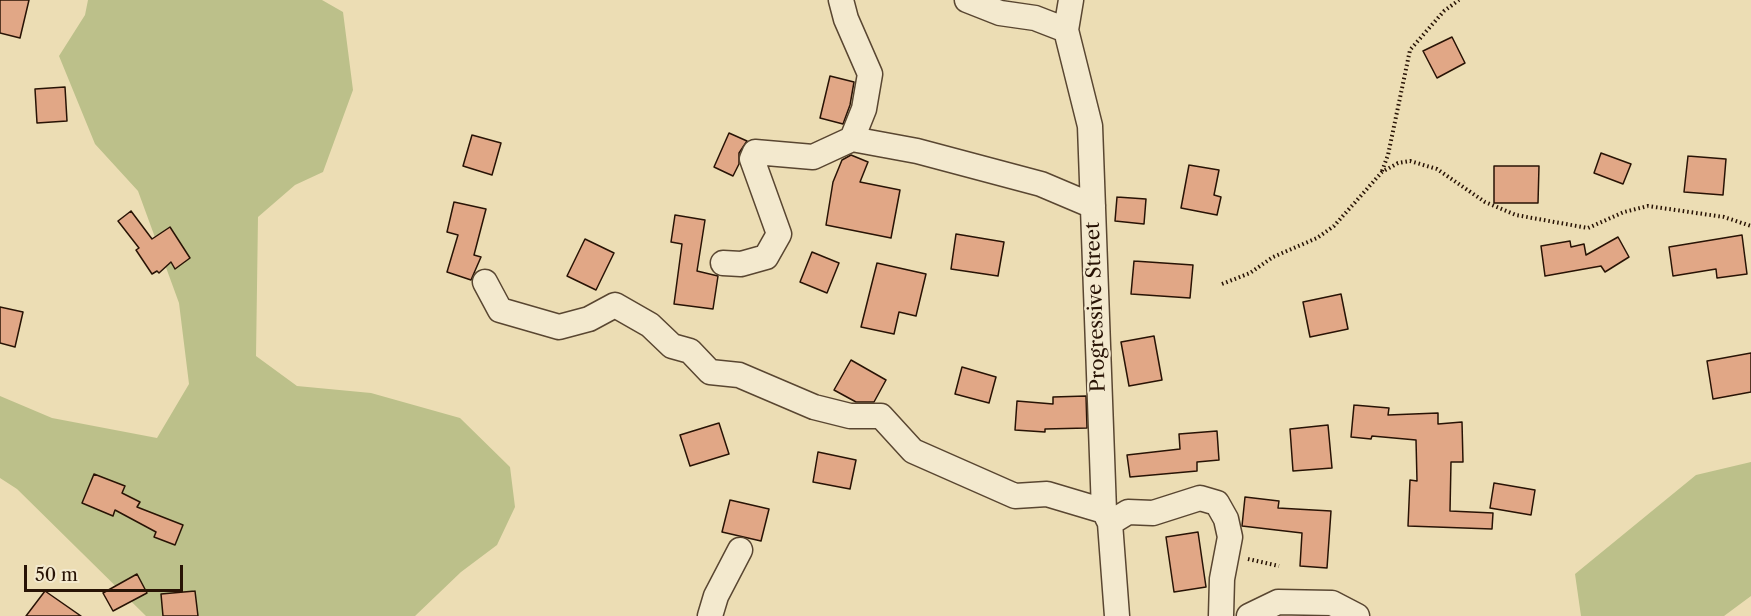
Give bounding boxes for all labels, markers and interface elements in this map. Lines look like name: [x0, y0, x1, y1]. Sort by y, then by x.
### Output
street label: Progressive Street: [1081, 221, 1111, 393]
scale bar: [27, 553, 186, 591]
text: 50 m: [35, 564, 78, 586]

